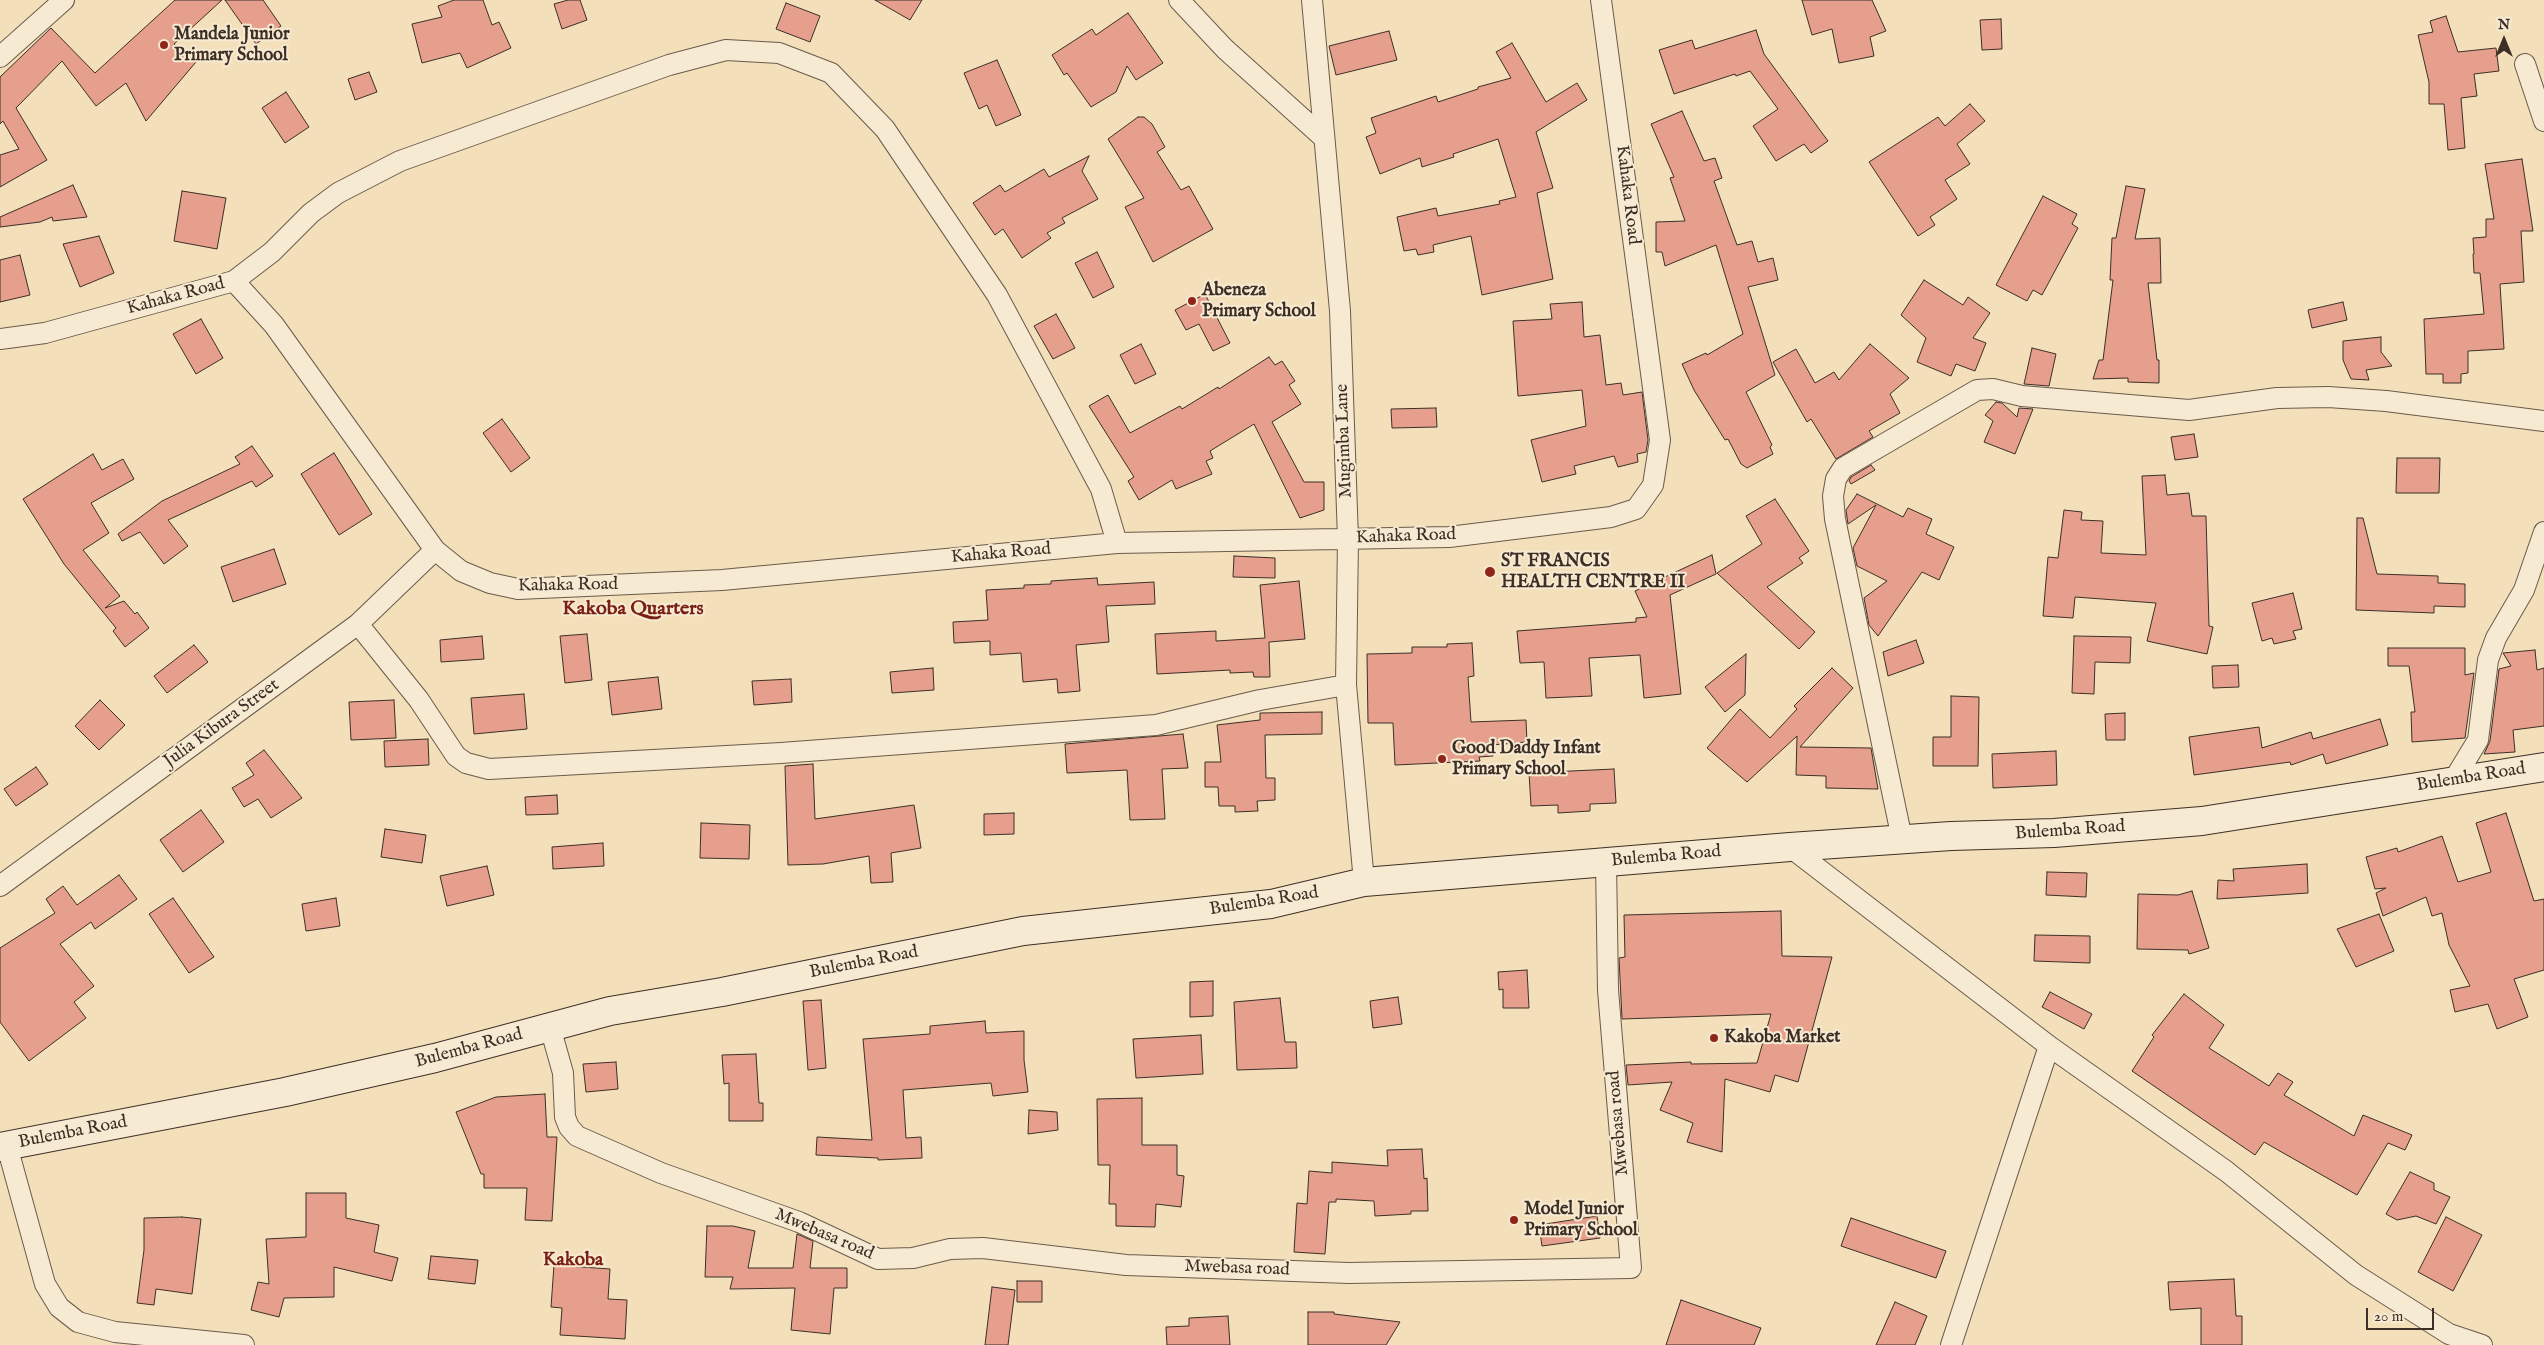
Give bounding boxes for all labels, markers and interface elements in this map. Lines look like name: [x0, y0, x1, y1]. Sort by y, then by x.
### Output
north arrow: [2479, 15, 2529, 65]
text: N: [2498, 16, 2510, 34]
place label: Mandela Junior Primary School: [174, 24, 290, 66]
marker: Mandela Junior Primary School: [158, 39, 170, 51]
street label: Kahaka Road: [1610, 144, 1644, 246]
street label: Kahaka Road: [125, 274, 227, 320]
place label: Abeneza Primary School: [1202, 280, 1316, 322]
marker: Abeneza Primary School: [1186, 295, 1198, 307]
street label: Mugimba Lane: [1332, 384, 1358, 498]
street label: Kahaka Road: [1356, 524, 1456, 550]
street label: Kahaka Road: [950, 539, 1052, 569]
place label: ST FRANCIS HEALTH CENTRE II: [1501, 551, 1685, 594]
marker: ST FRANCIS HEALTH CENTRE II: [1483, 565, 1497, 579]
street label: Kahaka Road: [518, 574, 618, 598]
district label: Kakoba Quarters: [562, 598, 704, 622]
street label: Julia Kibura Street: [160, 675, 284, 773]
place label: Good Daddy Infant Primary School: [1452, 738, 1601, 781]
marker: Good Daddy Infant Primary School: [1436, 753, 1448, 765]
street label: Bulemba Road: [2415, 759, 2527, 797]
street label: Bulemba Road: [2014, 816, 2126, 846]
street label: Bulemba Road: [1610, 841, 1722, 873]
street label: Bulemba Road: [1208, 883, 1320, 921]
street label: Bulemba Road: [808, 942, 920, 984]
street label: Bulemba Road: [413, 1024, 525, 1074]
place label: Kakoba Market: [1724, 1027, 1840, 1049]
marker: Kakoba Market: [1708, 1032, 1720, 1044]
street label: Mwebasa road: [1604, 1069, 1634, 1177]
street label: Bulemba Road: [17, 1112, 129, 1154]
place label: Model Junior Primary School: [1524, 1199, 1638, 1242]
street label: Mwebasa road: [771, 1204, 877, 1266]
marker: Model Junior Primary School: [1508, 1214, 1520, 1226]
district label: Kakoba: [543, 1250, 603, 1272]
street label: Mwebasa road: [1184, 1256, 1290, 1282]
scale bar: [2369, 1298, 2436, 1330]
text: 20 m: [2374, 1307, 2403, 1326]

